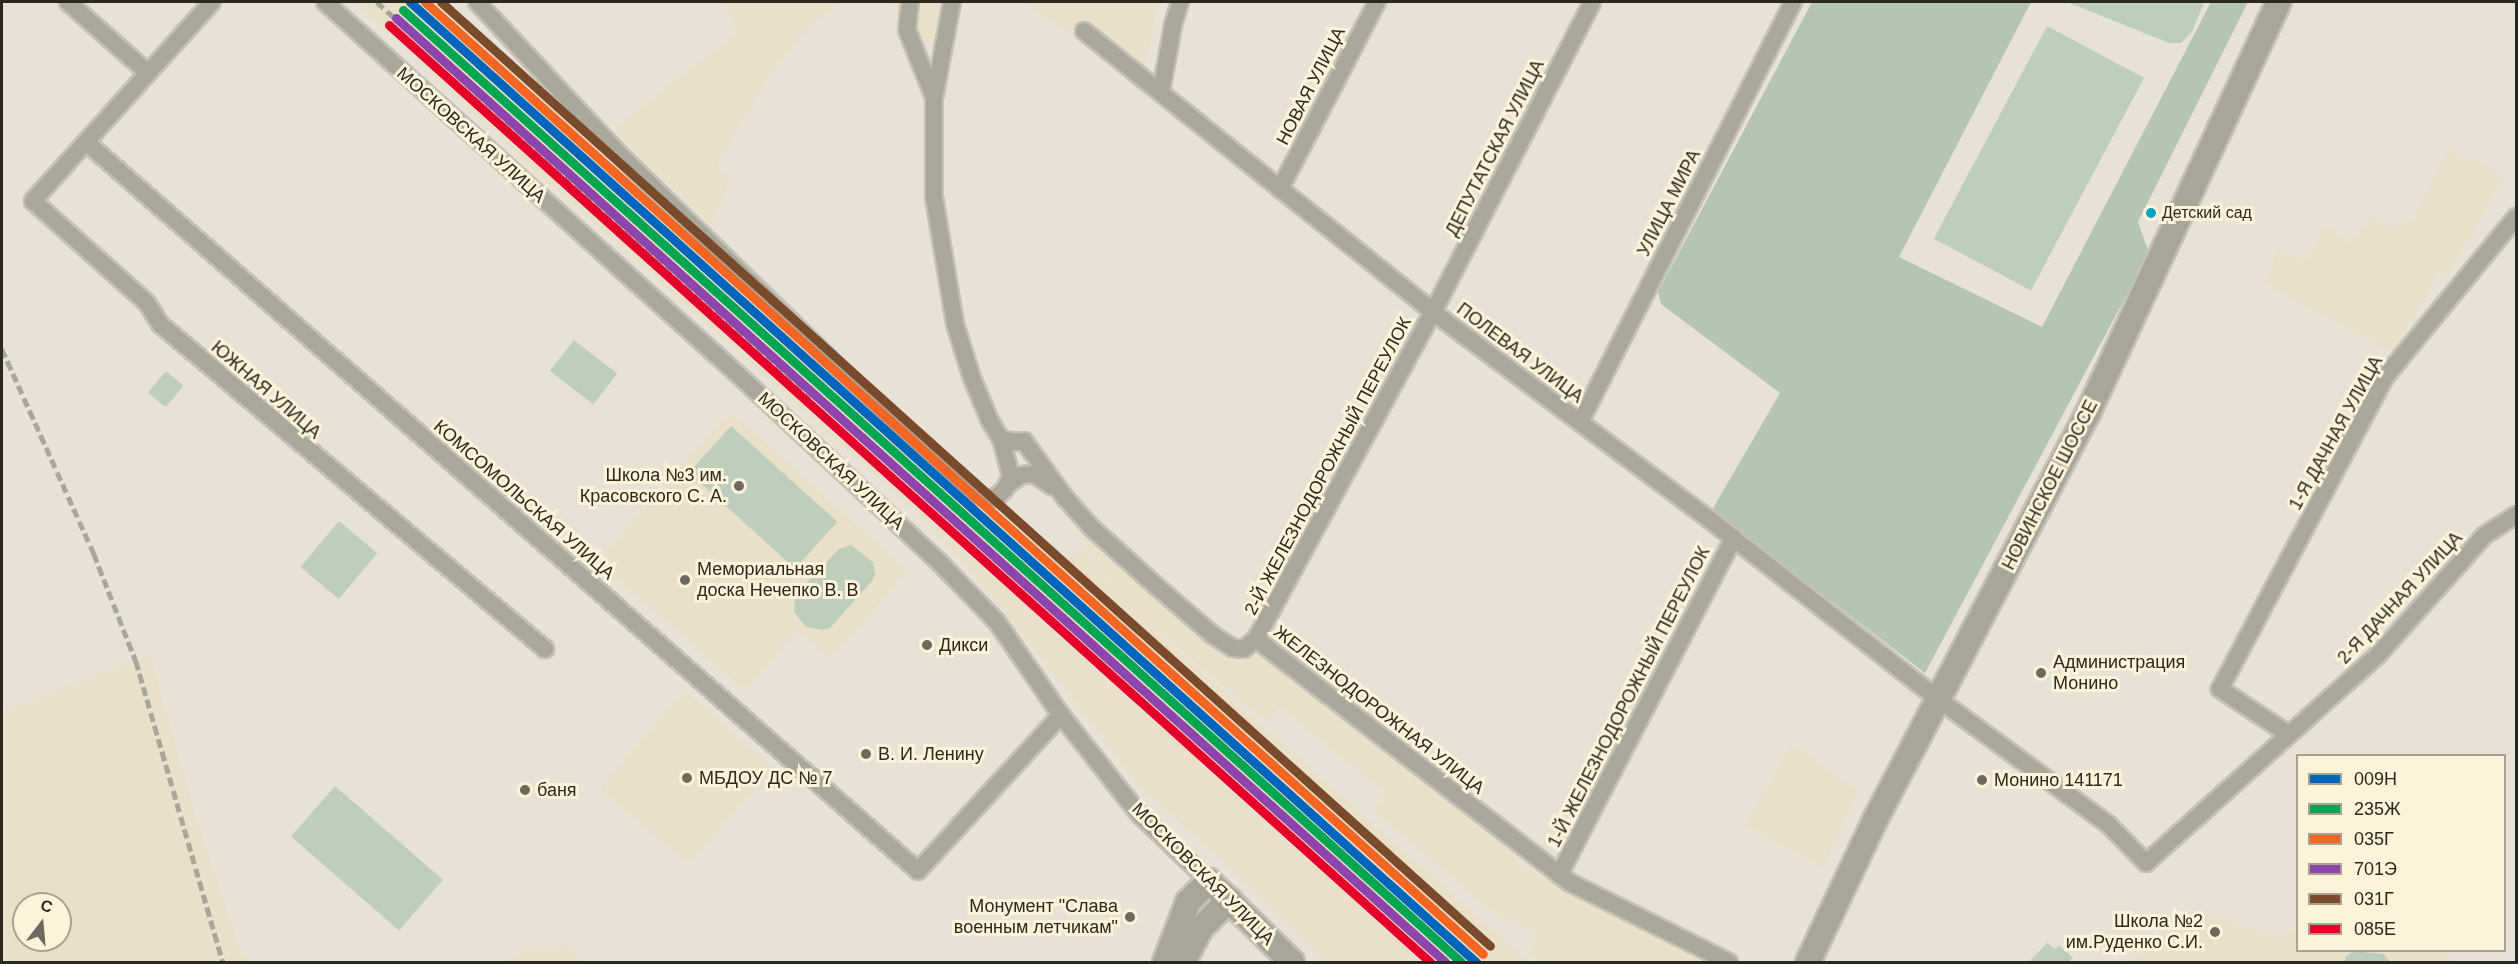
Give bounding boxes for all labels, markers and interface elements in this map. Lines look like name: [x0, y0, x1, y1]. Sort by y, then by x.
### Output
street label: НОВАЯ УЛИЦА: [1272, 23, 1350, 149]
street label: ДЕПУТАТСКАЯ УЛИЦА: [1441, 56, 1549, 240]
street label: МОСКОВСКАЯ УЛИЦА: [392, 63, 550, 207]
street label: УЛИЦА МИРА: [1633, 146, 1705, 260]
place label: Детский сад: [2162, 203, 2252, 223]
marker: Детский сад: [2145, 207, 2157, 219]
street label: ПОЛЕВАЯ УЛИЦА: [1452, 298, 1588, 408]
street label: 2-Й ЖЕЛЕЗНОДОРОЖНЫЙ ПЕРЕУЛОК: [1240, 313, 1416, 619]
street label: ЮЖНАЯ УЛИЦА: [207, 336, 325, 444]
street label: 1-Я ДАЧНАЯ УЛИЦА: [2285, 352, 2387, 514]
street label: МОСКОВСКАЯ УЛИЦА: [753, 388, 909, 534]
street label: НОВИНСКОЕ ШОССЕ: [1998, 396, 2102, 574]
street label: КОМСОМОЛЬСКАЯ УЛИЦА: [429, 416, 619, 584]
place label: Школа №3 им. Красовского С. А.: [580, 465, 727, 508]
marker: Школа №3 им. Красовского С. А.: [732, 479, 746, 493]
street label: 2-Я ДАЧНАЯ УЛИЦА: [2333, 527, 2467, 669]
street label: 1-Й ЖЕЛЕЗНОДОРОЖНЫЙ ПЕРЕУЛОК: [1543, 543, 1715, 851]
place label: Мемориальная доска Нечепко В. В: [697, 559, 858, 602]
marker: Мемориальная доска Нечепко В. В: [678, 573, 692, 587]
street label: ЖЕЛЕЗНОДОРОЖНАЯ УЛИЦА: [1269, 621, 1489, 799]
place label: Дикси: [939, 634, 988, 656]
marker: Дикси: [920, 638, 934, 652]
place label: Администрация Монино: [2053, 652, 2185, 694]
marker: Администрация Монино: [2034, 666, 2048, 680]
place label: В. И. Ленину: [878, 743, 984, 765]
marker: В. И. Ленину: [859, 747, 873, 761]
legend: [2296, 754, 2506, 952]
place label: МБДОУ ДС № 7: [699, 767, 833, 789]
place label: Монино 141171: [1994, 769, 2123, 791]
text: 009Н: [2354, 769, 2397, 789]
marker: МБДОУ ДС № 7: [680, 771, 694, 785]
marker: Монино 141171: [1975, 773, 1989, 787]
place label: баня: [537, 779, 577, 801]
marker: баня: [518, 783, 532, 797]
street label: МОСКОВСКАЯ УЛИЦА: [1127, 798, 1279, 950]
text: 235Ж: [2354, 799, 2401, 819]
text: 035Г: [2354, 829, 2394, 849]
text: 701Э: [2354, 859, 2397, 879]
text: 031Г: [2354, 889, 2394, 909]
north arrow: [12, 892, 72, 952]
text: С: [39, 896, 54, 916]
place label: Монумент "Слава военным летчикам": [954, 896, 1118, 938]
marker: Монумент "Слава военным летчикам": [1123, 910, 1137, 924]
place label: Школа №2 им.Руденко С.И.: [2066, 911, 2203, 954]
text: 085Е: [2354, 919, 2396, 939]
marker: Школа №2 им.Руденко С.И.: [2208, 925, 2222, 939]

